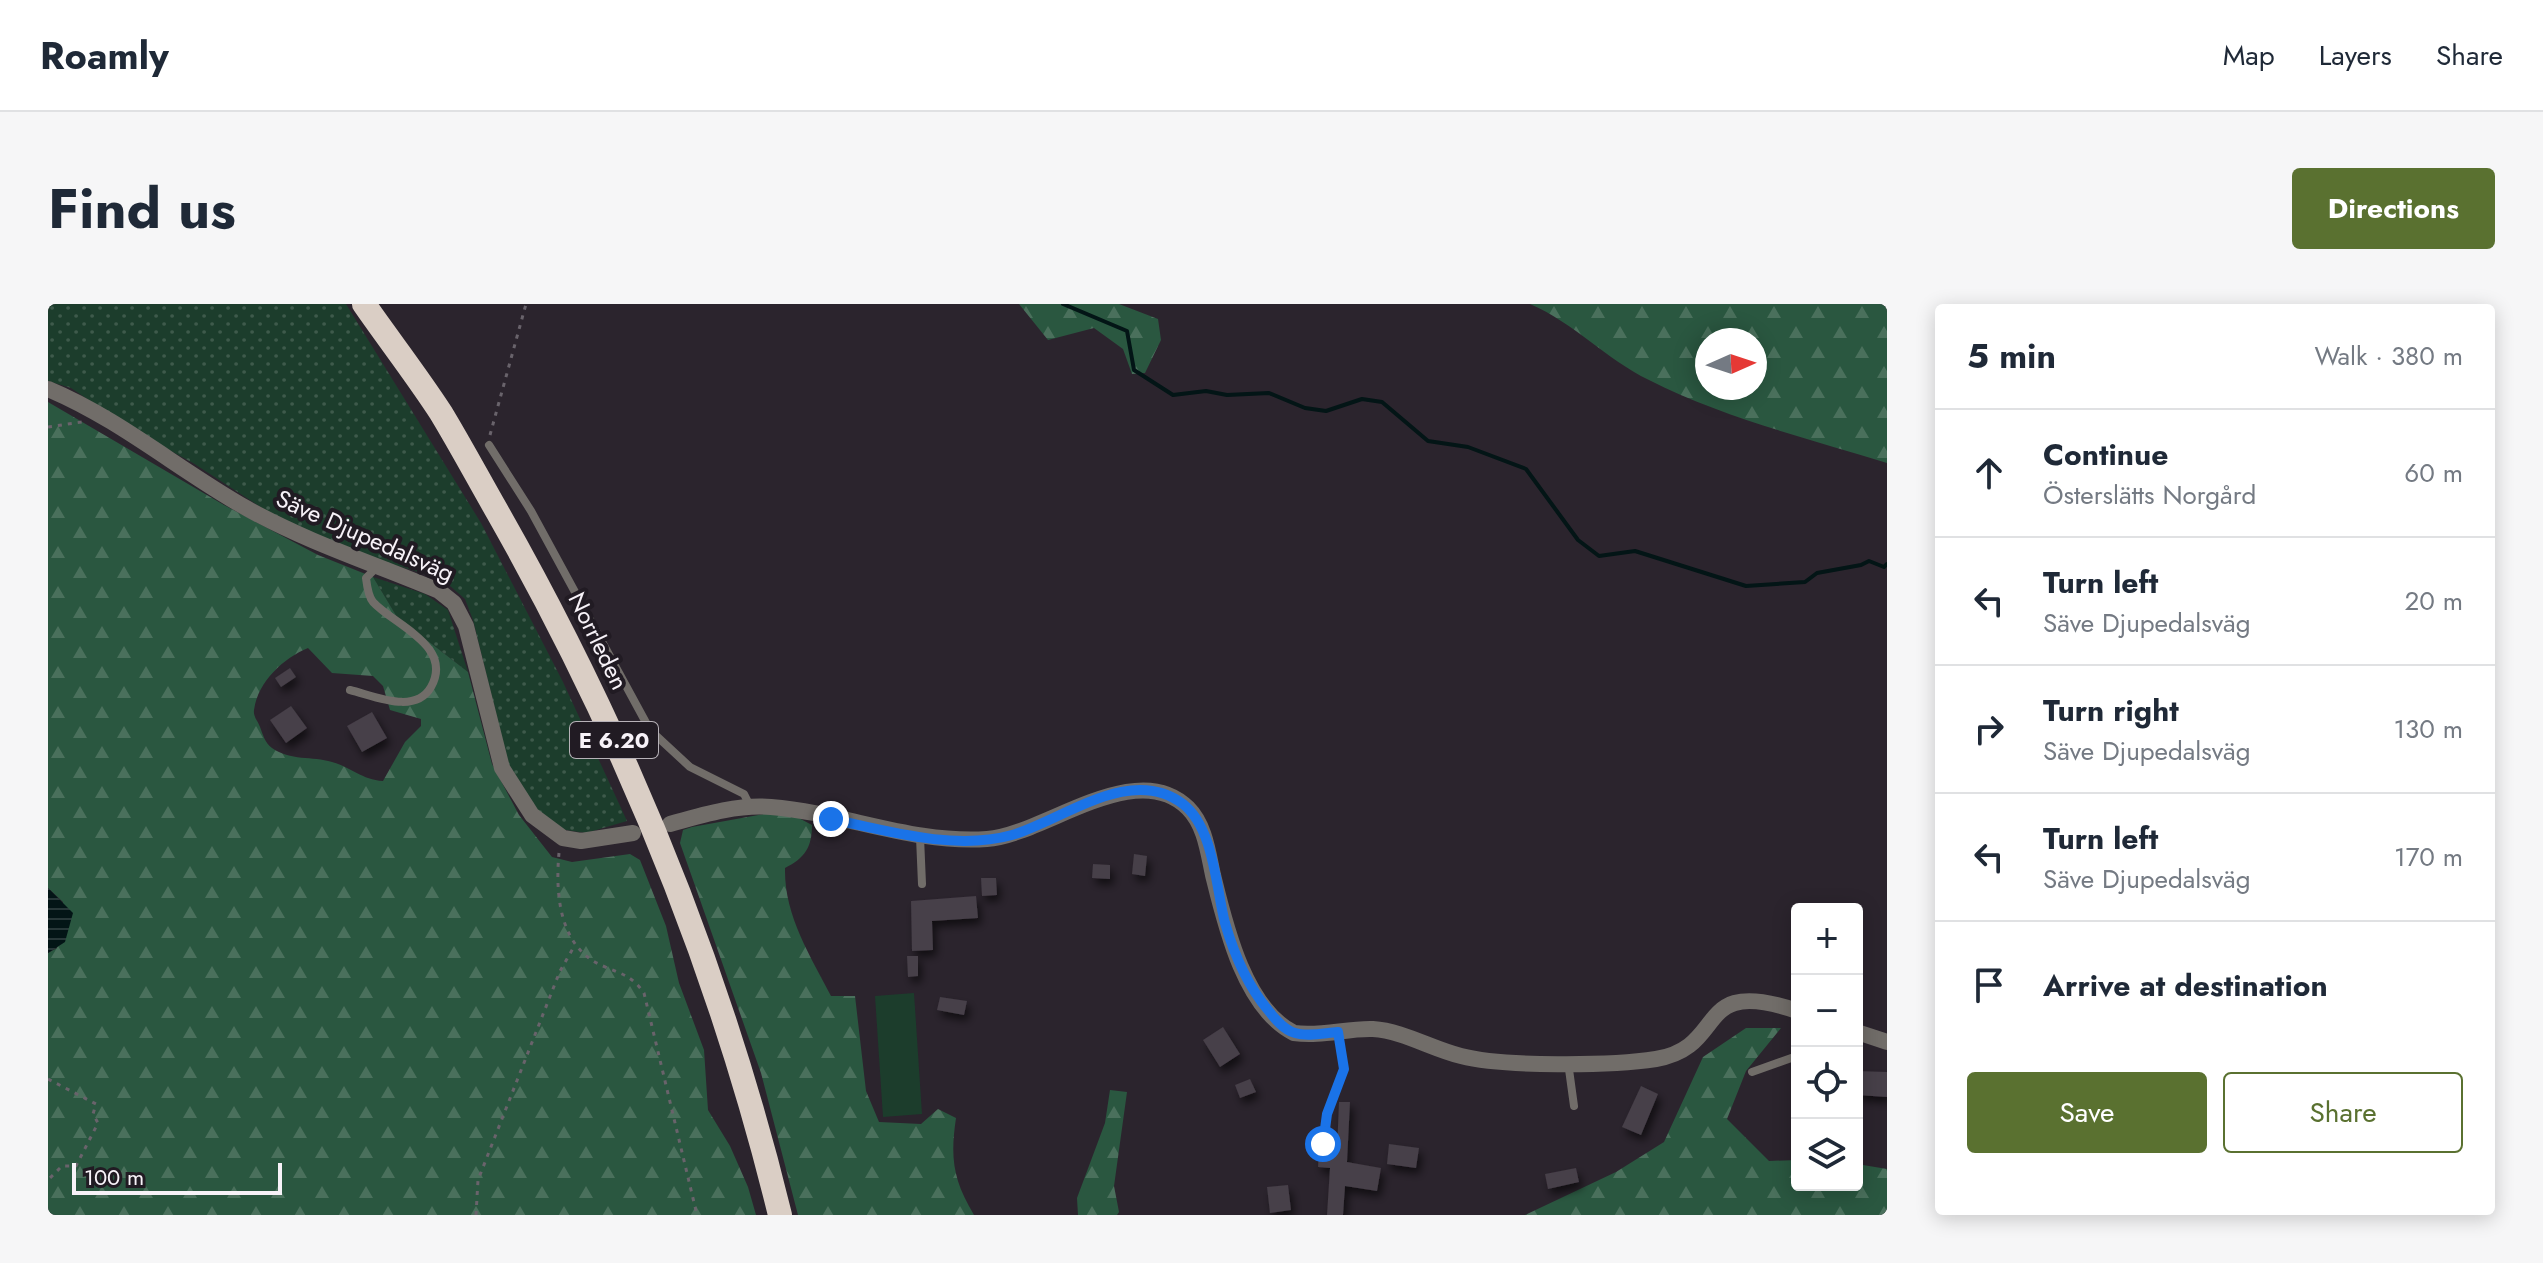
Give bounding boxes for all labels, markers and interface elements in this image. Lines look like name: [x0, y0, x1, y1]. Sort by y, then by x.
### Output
text: Roamly: [40, 28, 169, 83]
text: Map: [2223, 35, 2275, 76]
text: Layers: [2319, 35, 2392, 76]
text: Share: [2436, 35, 2503, 76]
text: Find us: [48, 168, 236, 249]
button: Directions: [2292, 168, 2495, 249]
north arrow: [1695, 328, 1767, 400]
text: 5 min: [1967, 332, 2056, 381]
text: Walk · 380 m: [2314, 337, 2463, 375]
text: Continue: [2043, 433, 2169, 476]
icon: ahead: [1967, 451, 2011, 495]
text: 60 m: [2404, 454, 2463, 492]
text: Österslätts Norgård: [2043, 476, 2256, 514]
street label: Säve Djupedalsväg: [271, 481, 460, 590]
text: Turn left: [2043, 561, 2158, 604]
icon: left: [1967, 579, 2011, 623]
text: 20 m: [2405, 582, 2463, 620]
street label: Norrleden: [560, 586, 637, 696]
text: Säve Djupedalsväg: [2043, 604, 2251, 642]
text: Turn right: [2043, 689, 2179, 732]
icon: right: [1967, 707, 2011, 751]
text: 130 m: [2393, 710, 2463, 748]
road number: E 6.20: [570, 722, 658, 758]
text: Säve Djupedalsväg: [2043, 732, 2251, 770]
route end: [813, 801, 849, 837]
text: Turn left: [2043, 817, 2158, 860]
icon: left: [1967, 835, 2011, 879]
text: 170 m: [2394, 838, 2463, 876]
text: Säve Djupedalsväg: [2043, 860, 2251, 898]
map controls: [1791, 903, 1863, 1191]
button: +: [1791, 903, 1863, 975]
icon: arrive: [1967, 963, 2011, 1007]
text: Arrive at destination: [2043, 964, 2328, 1007]
button: −: [1791, 975, 1863, 1047]
button: locate: [1791, 1047, 1863, 1119]
button: Save: [1967, 1072, 2207, 1153]
button: Share: [2223, 1072, 2463, 1153]
button: layers: [1791, 1119, 1863, 1191]
route start: [1305, 1126, 1341, 1162]
scale bar: [72, 1159, 282, 1195]
text: 100 m: [84, 1161, 144, 1193]

